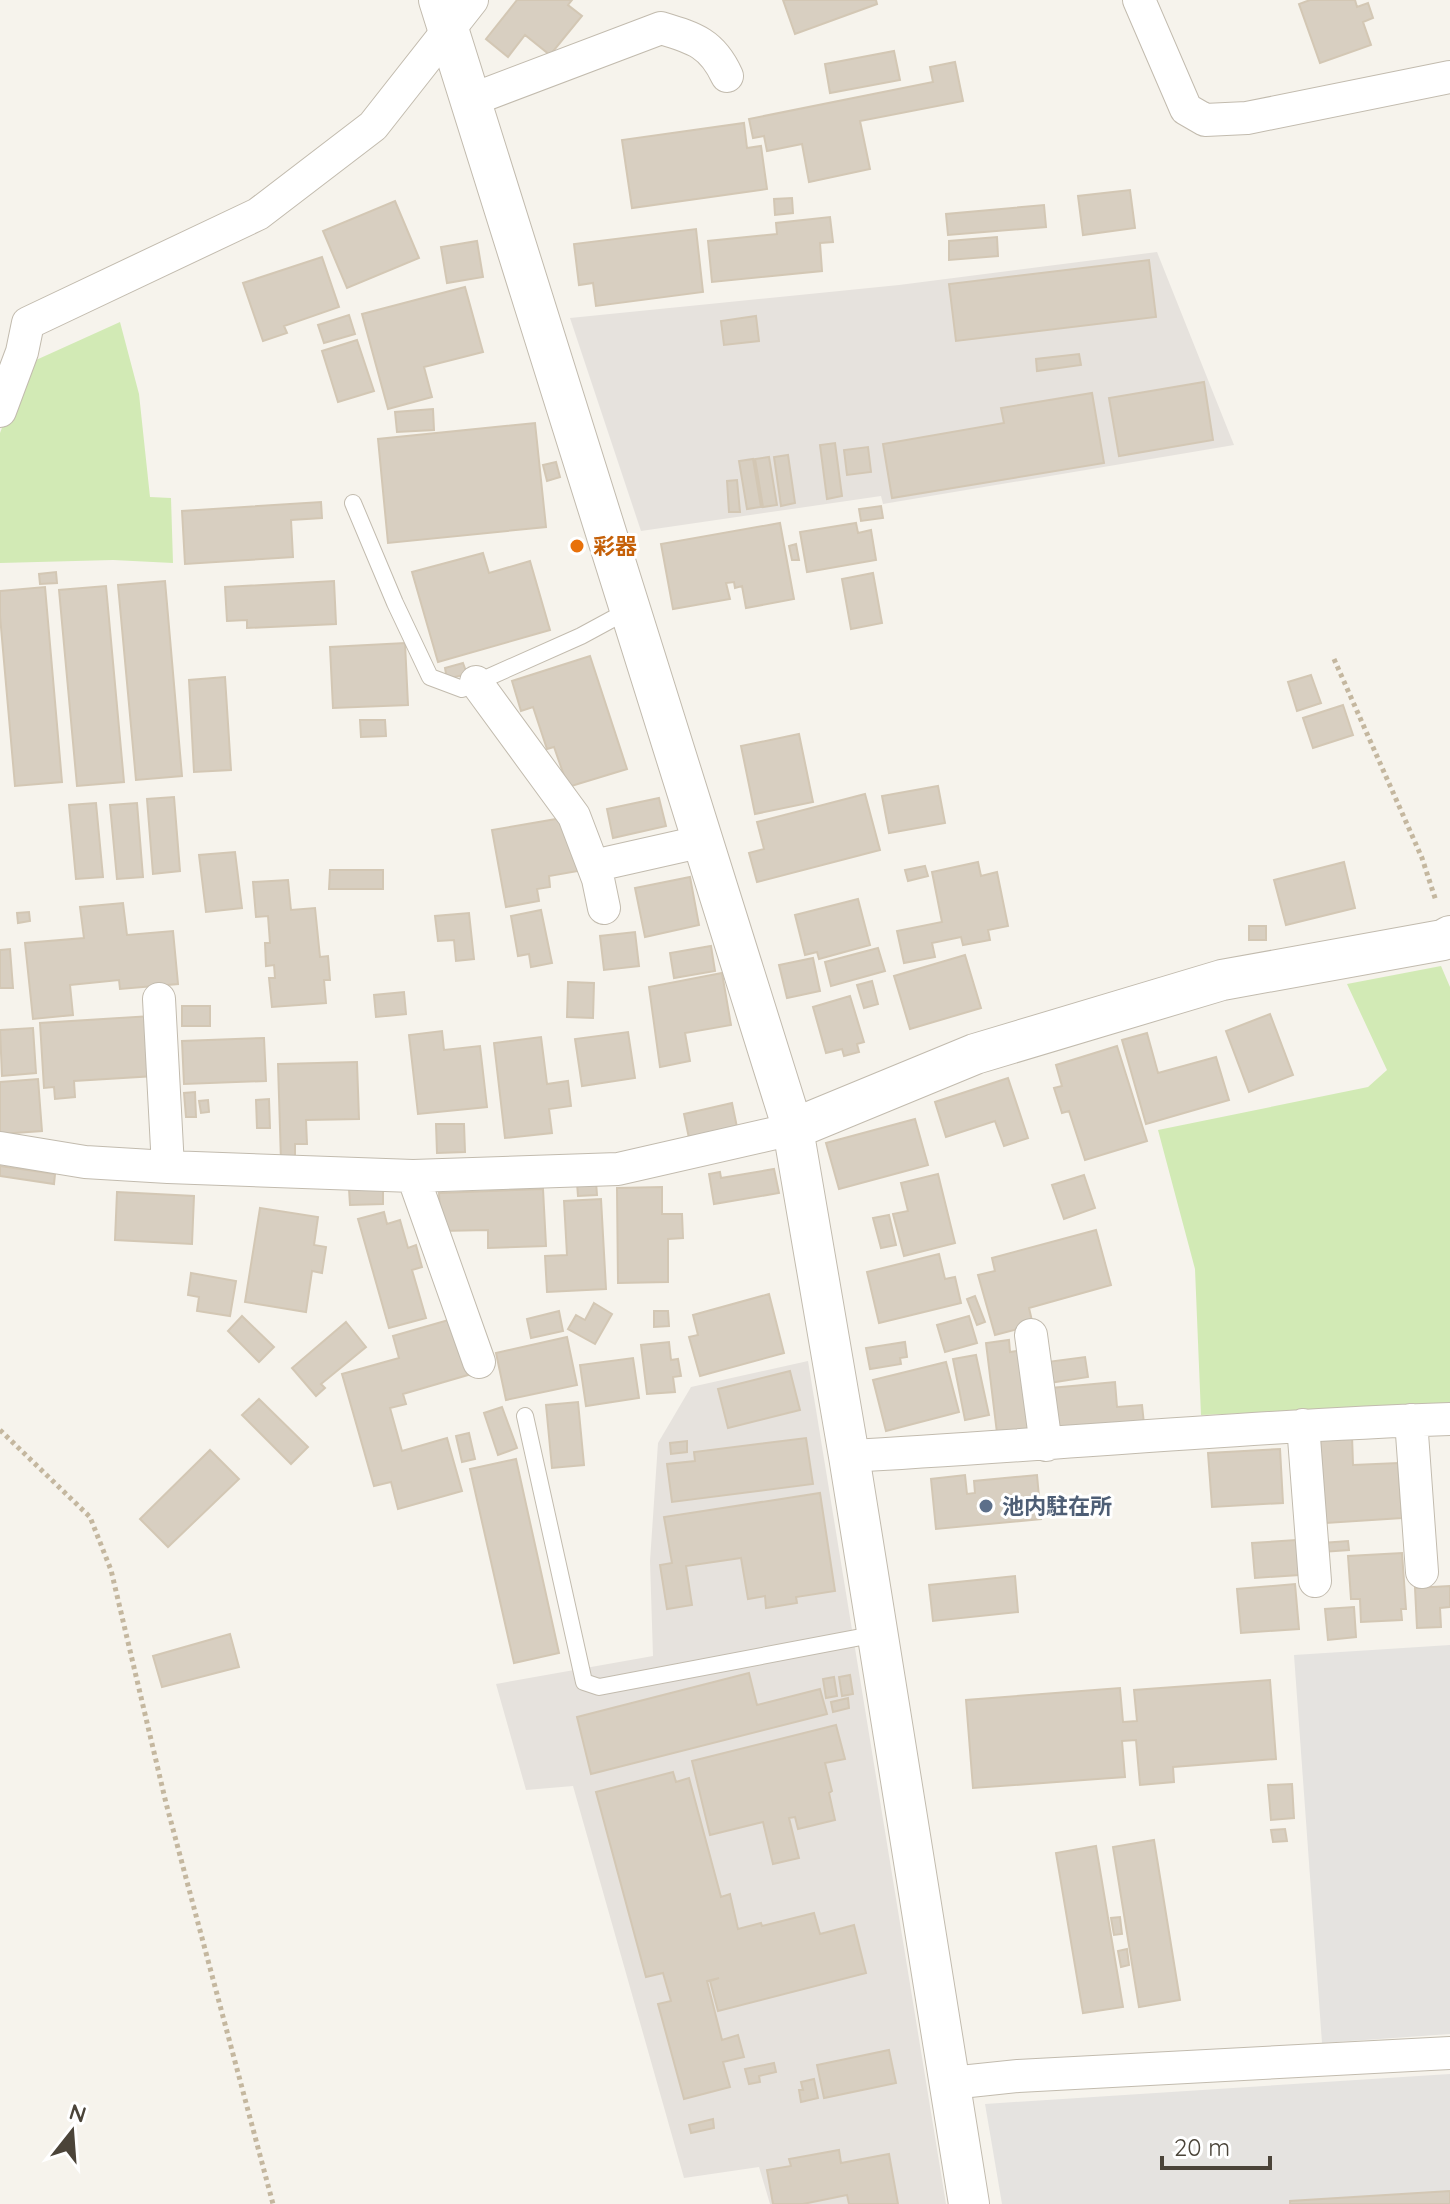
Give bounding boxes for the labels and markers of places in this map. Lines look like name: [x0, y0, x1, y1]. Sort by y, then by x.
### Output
place label: 彩器: [593, 532, 637, 560]
marker: 彩器: [568, 537, 586, 555]
place label: 池内駐在所: [1002, 1492, 1112, 1520]
marker: 池内駐在所: [977, 1497, 995, 1515]

